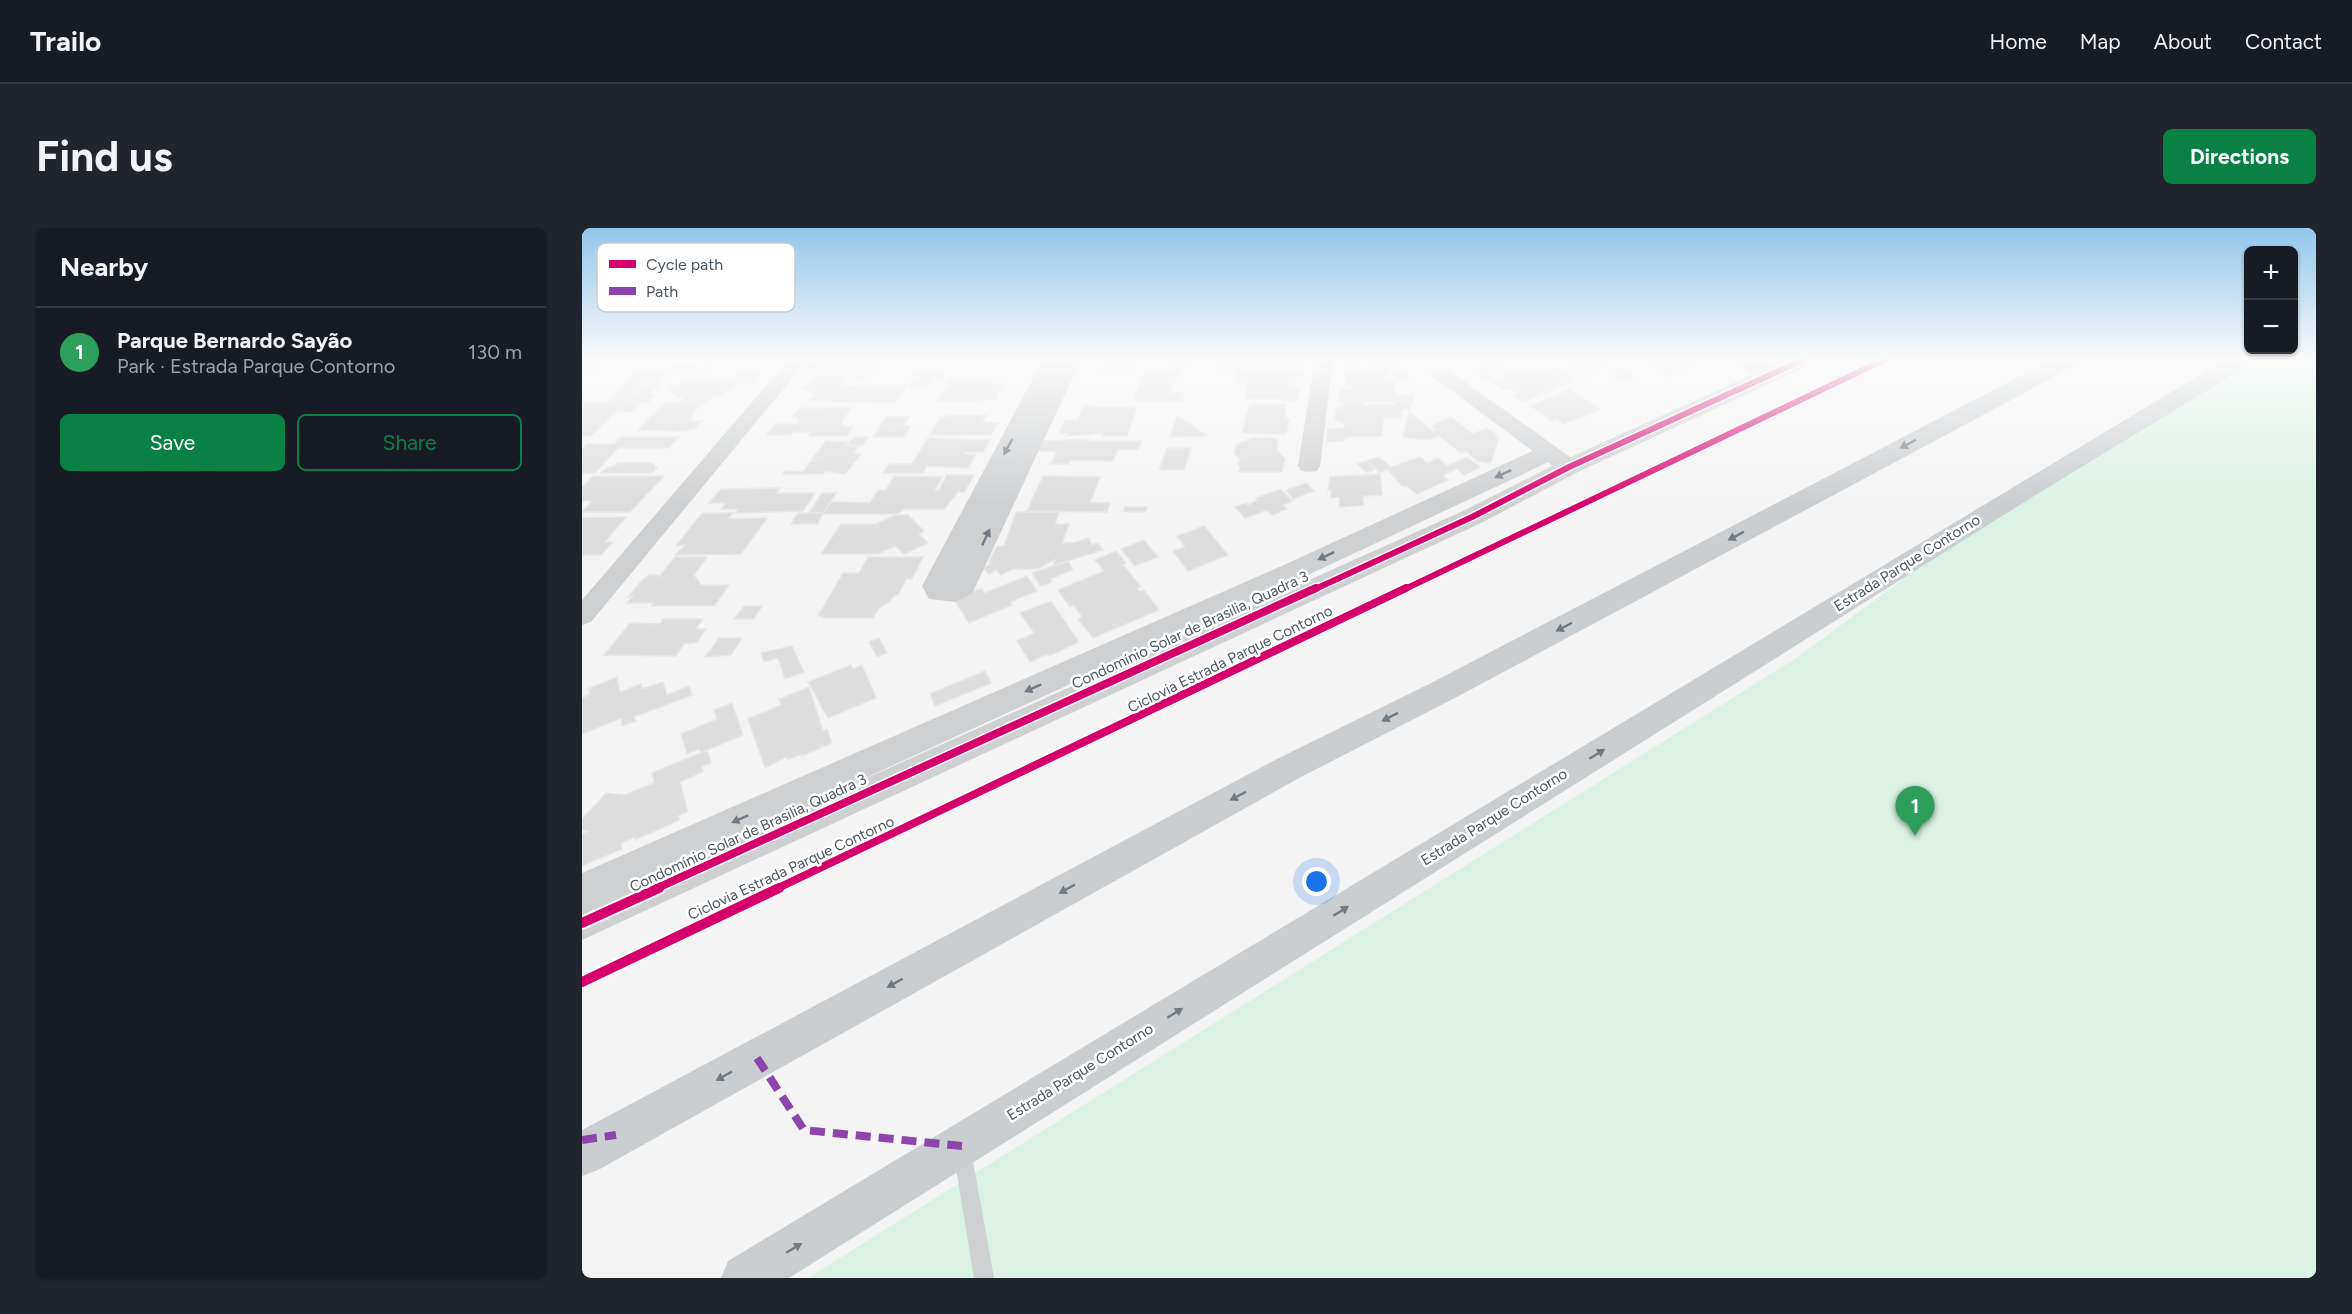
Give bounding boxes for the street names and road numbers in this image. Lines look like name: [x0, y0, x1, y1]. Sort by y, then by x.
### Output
street label: Estrada Parque Contorno: [1831, 510, 1984, 615]
street label: Condomínio Solar de Brasilia, Quadra 3: [1069, 567, 1311, 693]
street label: Ciclovia Estrada Parque Contorno: [1125, 601, 1336, 717]
street label: Estrada Parque Contorno: [1418, 764, 1571, 869]
street label: Condomínio Solar de Brasilia, Quadra 3: [627, 770, 869, 896]
street label: Ciclovia Estrada Parque Contorno: [685, 812, 897, 924]
street label: Estrada Parque Contorno: [1004, 1019, 1157, 1124]

